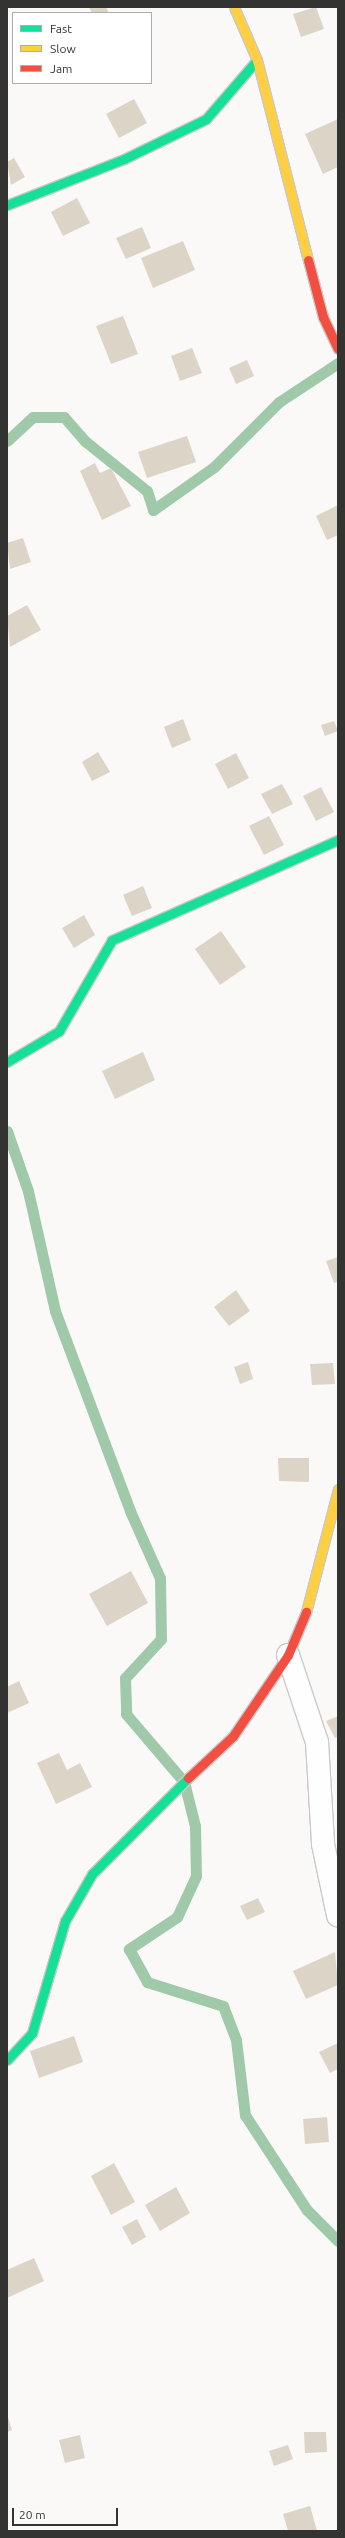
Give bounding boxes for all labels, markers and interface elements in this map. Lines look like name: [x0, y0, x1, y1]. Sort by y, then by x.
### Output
legend: [12, 12, 152, 84]
text: Fast: [50, 22, 72, 35]
text: Slow: [50, 42, 76, 55]
text: Jam: [50, 62, 72, 75]
scale bar: [14, 2500, 120, 2526]
text: 20 m: [19, 2508, 46, 2521]

